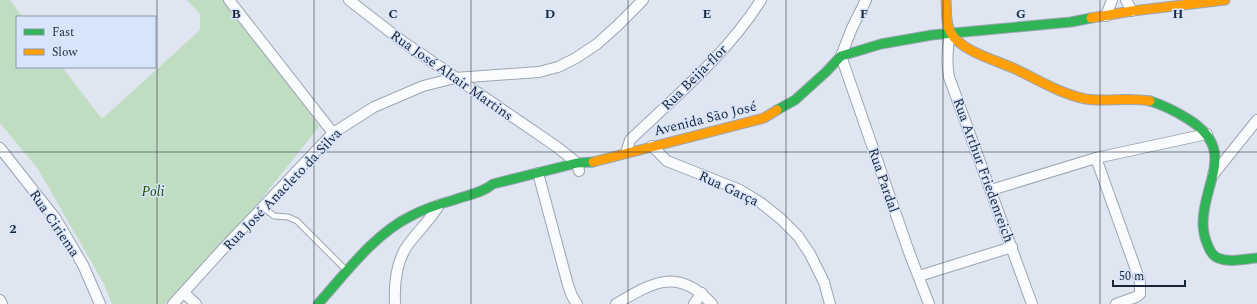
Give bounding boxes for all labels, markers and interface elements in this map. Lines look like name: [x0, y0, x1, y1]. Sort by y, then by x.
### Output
text: B: [231, 4, 241, 24]
text: C: [388, 4, 398, 24]
text: D: [545, 4, 555, 24]
text: E: [703, 4, 712, 24]
text: F: [860, 4, 868, 24]
text: G: [1016, 4, 1026, 24]
text: H: [1173, 4, 1184, 24]
legend: [16, 16, 156, 68]
text: Fast: [52, 23, 74, 42]
street label: Rua José Altair Martins: [386, 25, 517, 126]
street label: Rua Beija-flor: [656, 39, 733, 115]
text: Slow: [52, 43, 78, 62]
street label: Rua Arthur Friedenreich: [948, 95, 1020, 246]
street label: Avenida São José: [652, 96, 759, 141]
street label: Rua José Anacleto da Silva: [218, 123, 347, 255]
street label: Rua Pardal: [863, 145, 904, 215]
street label: Rua Garça: [695, 165, 762, 212]
park label: Poli: [142, 181, 164, 202]
street label: Rua Ciriema: [24, 185, 85, 261]
text: 2: [9, 219, 17, 239]
scale bar: [1113, 262, 1185, 288]
text: 50 m: [1119, 267, 1144, 286]

